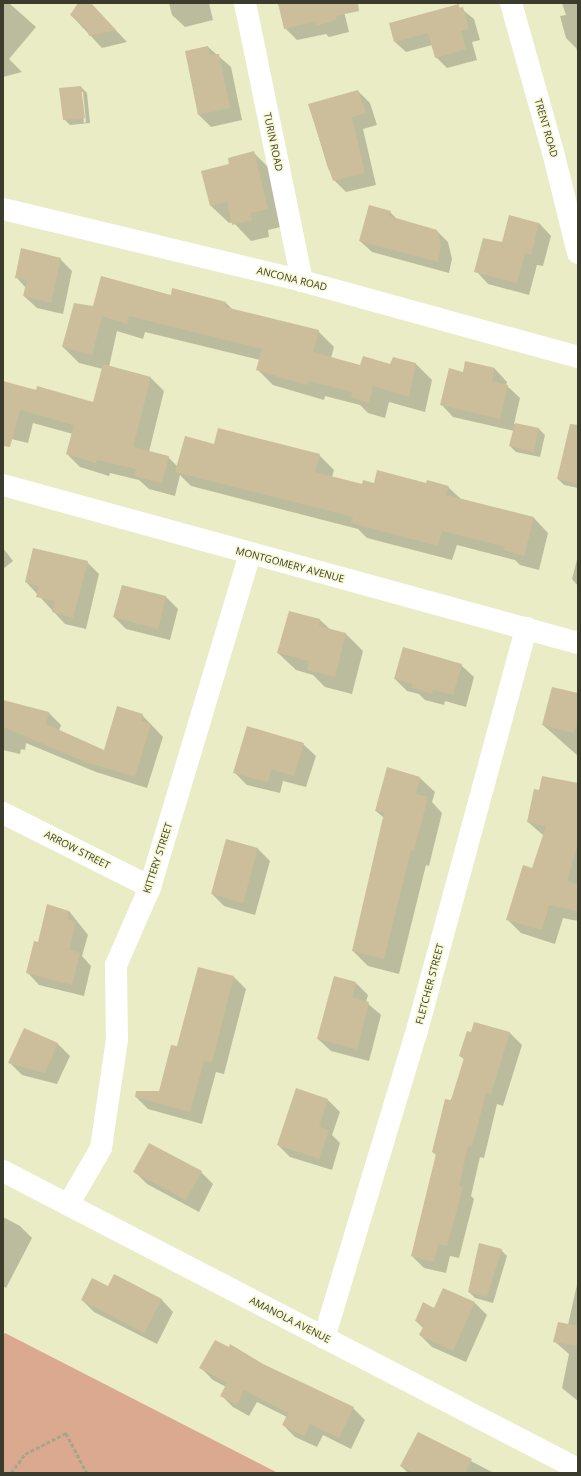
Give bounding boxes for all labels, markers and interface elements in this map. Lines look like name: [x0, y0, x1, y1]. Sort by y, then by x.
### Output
street label: TRENT ROAD: [532, 97, 560, 159]
street label: TURIN ROAD: [261, 112, 285, 172]
street label: ANCONA ROAD: [256, 264, 328, 294]
street label: MONTGOMERY AVENUE: [234, 545, 346, 585]
street label: KITTERY STREET: [141, 821, 175, 895]
street label: ARROW STREET: [42, 828, 112, 872]
street label: FLETCHER STREET: [413, 942, 447, 1026]
street label: AMANOLA AVENUE: [247, 1294, 333, 1346]

